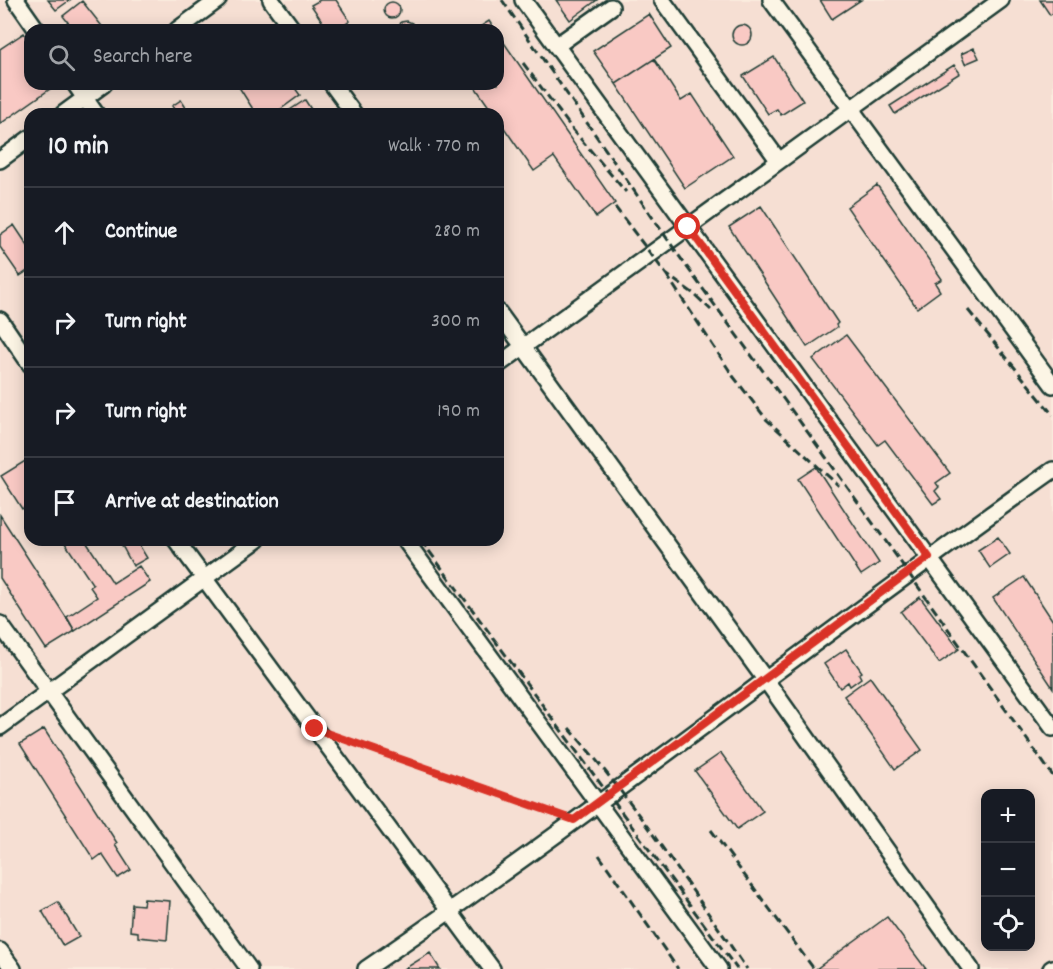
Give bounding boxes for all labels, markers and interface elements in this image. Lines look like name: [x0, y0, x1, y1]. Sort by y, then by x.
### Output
search box: [24, 24, 504, 90]
icon: search: [45, 41, 78, 74]
text: Search here: [93, 42, 192, 73]
text: 10 min: [48, 129, 108, 166]
text: Walk · 770 m: [388, 133, 480, 161]
route start: [674, 213, 700, 239]
icon: ahead: [48, 216, 81, 249]
text: Continue: [105, 217, 177, 248]
text: 280 m: [434, 218, 480, 246]
icon: right: [48, 306, 81, 339]
text: Turn right: [105, 307, 187, 338]
text: 300 m: [431, 308, 480, 336]
icon: right: [48, 396, 81, 429]
text: Turn right: [105, 397, 187, 428]
text: 190 m: [437, 398, 480, 426]
icon: arrive: [48, 486, 81, 519]
text: Arrive at destination: [105, 487, 279, 518]
route end: [301, 715, 327, 741]
map controls: [981, 789, 1035, 951]
button: +: [981, 789, 1035, 843]
button: −: [981, 843, 1035, 897]
button: locate: [981, 897, 1035, 951]

